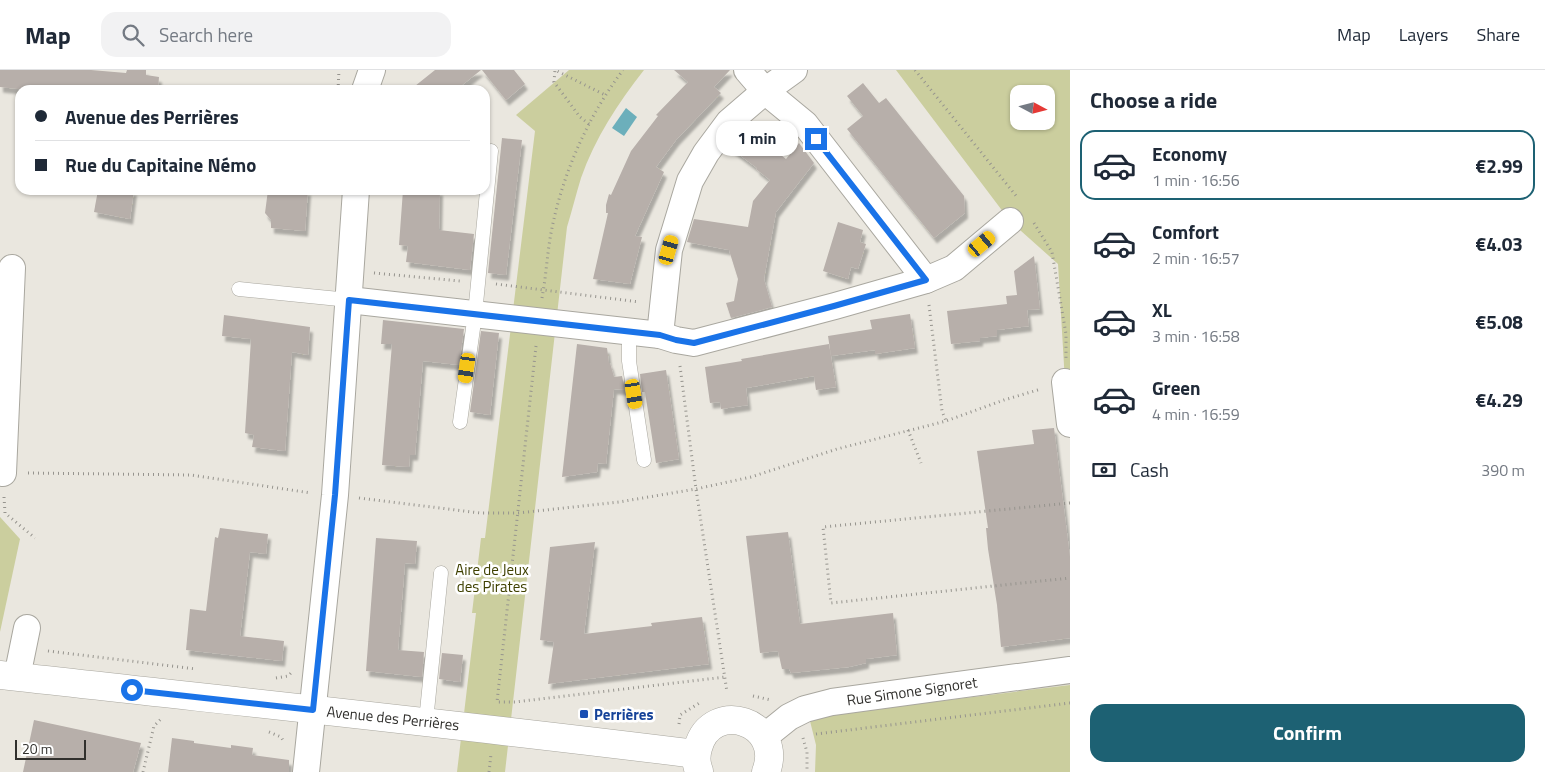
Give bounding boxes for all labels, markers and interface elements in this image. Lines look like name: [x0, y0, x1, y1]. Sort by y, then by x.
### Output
search box: [101, 12, 451, 57]
text: Map: [25, 17, 71, 53]
text: Search here: [159, 20, 253, 49]
icon: search: [119, 21, 147, 49]
text: Map: [1337, 21, 1371, 48]
text: Layers: [1399, 21, 1448, 48]
text: Share: [1476, 21, 1520, 48]
text: Choose a ride: [1090, 83, 1217, 117]
north arrow: [1010, 85, 1055, 130]
map controls: [1010, 85, 1055, 130]
text: Avenue des Perrières: [65, 102, 239, 131]
callout: 1 min: [716, 122, 798, 156]
text: 1 min: [738, 126, 776, 150]
route end: [805, 128, 827, 150]
text: Economy: [1152, 139, 1227, 168]
icon: car: [1092, 143, 1137, 188]
text: Rue du Capitaine Némo: [65, 150, 256, 179]
text: €2.99: [1476, 151, 1523, 180]
text: 1 min · 16:56: [1152, 168, 1240, 192]
text: Comfort: [1152, 217, 1219, 246]
icon: car: [1092, 221, 1137, 266]
car: [965, 229, 998, 259]
text: €4.03: [1476, 229, 1523, 258]
car: [657, 234, 680, 266]
text: 2 min · 16:57: [1152, 246, 1240, 270]
text: XL: [1152, 295, 1172, 324]
icon: car: [1092, 299, 1137, 344]
text: €5.08: [1476, 307, 1523, 336]
text: 3 min · 16:58: [1152, 324, 1240, 348]
car: [457, 352, 476, 384]
text: Green: [1152, 373, 1201, 402]
icon: car: [1092, 377, 1137, 422]
car: [624, 378, 643, 410]
text: €4.29: [1476, 385, 1523, 414]
text: 4 min · 16:59: [1152, 402, 1240, 426]
text: Cash: [1130, 455, 1169, 484]
icon: cash: [1090, 456, 1118, 484]
text: 390 m: [1481, 458, 1525, 482]
park label: Aire de Jeux des Pirates: [455, 558, 529, 598]
street label: Rue Simone Signoret: [845, 670, 980, 712]
route start: [121, 679, 143, 701]
street label: Avenue des Perrières: [326, 700, 460, 736]
place label: Perrières: [594, 703, 653, 726]
button: Confirm: [1090, 704, 1525, 762]
marker: Perrières: [578, 708, 590, 720]
scale bar: [15, 737, 86, 760]
text: 20 m: [22, 738, 52, 759]

